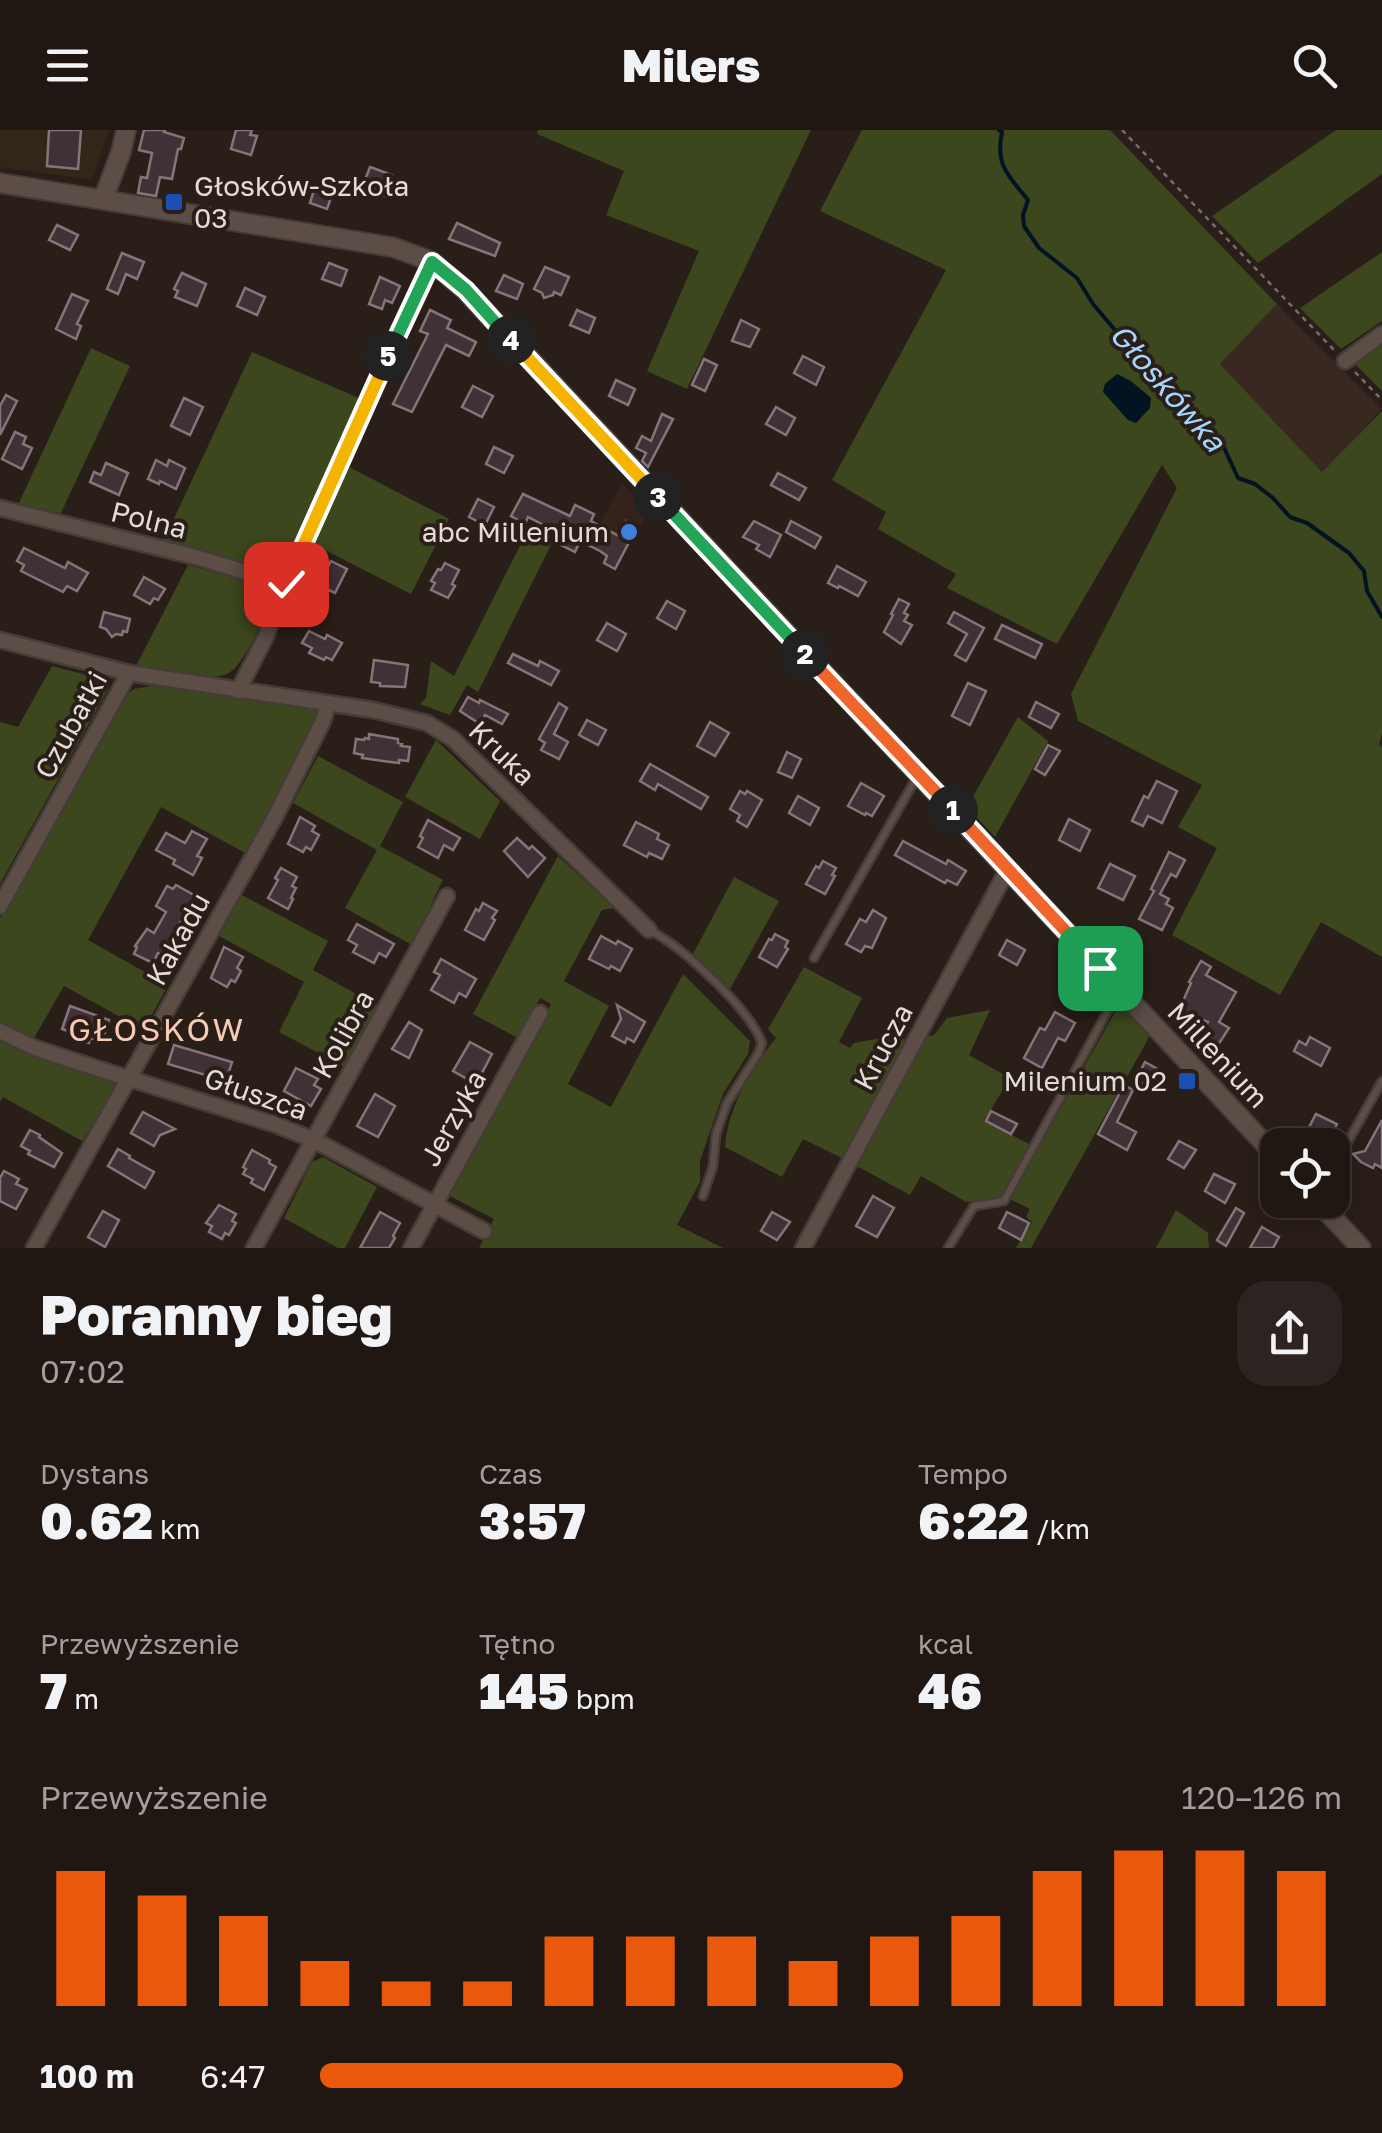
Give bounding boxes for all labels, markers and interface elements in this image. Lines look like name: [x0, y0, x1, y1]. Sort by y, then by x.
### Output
icon: menu: [40, 38, 95, 93]
text: Milers: [622, 38, 760, 92]
icon: search: [1287, 38, 1342, 93]
place label: Głosków-Szkoła 03: [194, 169, 409, 234]
marker: Głosków-Szkoła 03: [163, 191, 185, 213]
pin: 4: [486, 315, 536, 365]
water label: Głoskówka: [1103, 316, 1234, 459]
text: 4: [502, 323, 520, 356]
pin: 5: [363, 331, 413, 381]
text: 5: [379, 339, 397, 372]
pin: 3: [633, 472, 683, 522]
text: 3: [649, 480, 667, 513]
street label: Polna: [108, 494, 190, 545]
place label: abc Millenium: [422, 515, 609, 548]
marker: abc Millenium: [618, 521, 640, 543]
pin: [244, 542, 329, 627]
icon: check: [259, 557, 314, 612]
pin: 2: [780, 629, 830, 679]
text: 2: [796, 637, 814, 670]
street label: Czubatki: [28, 665, 113, 784]
street label: Kruka: [463, 713, 542, 792]
pin: 1: [928, 785, 978, 835]
text: 1: [946, 793, 960, 826]
street label: Kakadu: [139, 887, 216, 991]
pin: [1058, 926, 1143, 1011]
icon: arrive: [1073, 941, 1128, 996]
street label: Kolibra: [305, 984, 380, 1084]
street label: Millenium: [1161, 995, 1275, 1114]
street label: Krucza: [846, 998, 919, 1095]
district label: GŁOSKÓW: [68, 1010, 246, 1048]
street label: Głuszca: [200, 1061, 312, 1126]
street label: Jerzyka: [413, 1064, 492, 1171]
place label: Milenium 02: [1003, 1064, 1167, 1097]
marker: Milenium 02: [1176, 1070, 1198, 1092]
map controls: [1260, 1128, 1350, 1218]
button: locate: [1260, 1128, 1350, 1218]
text: Poranny bieg: [40, 1281, 393, 1347]
button: share: [1237, 1281, 1342, 1386]
text: 07:02: [40, 1352, 125, 1390]
text: Dystans: [40, 1457, 149, 1490]
text: Czas: [479, 1457, 543, 1490]
text: Tempo: [918, 1457, 1008, 1490]
text: 0.62: [40, 1490, 153, 1550]
text: 3:57: [479, 1490, 586, 1550]
text: 6:22: [918, 1490, 1029, 1550]
text: km: [153, 1512, 201, 1545]
text: /km: [1029, 1512, 1090, 1545]
text: Przewyższenie: [40, 1627, 239, 1660]
text: Tętno: [479, 1627, 555, 1660]
text: kcal: [918, 1627, 973, 1660]
text: 7: [40, 1660, 67, 1720]
text: 145: [479, 1660, 569, 1720]
text: 46: [918, 1660, 982, 1720]
text: m: [67, 1682, 99, 1715]
text: bpm: [569, 1682, 635, 1715]
text: Przewyższenie: [40, 1778, 268, 1816]
text: 120–126 m: [1181, 1778, 1342, 1816]
text: 100 m: [40, 2057, 134, 2095]
text: 6:47: [200, 2057, 265, 2095]

